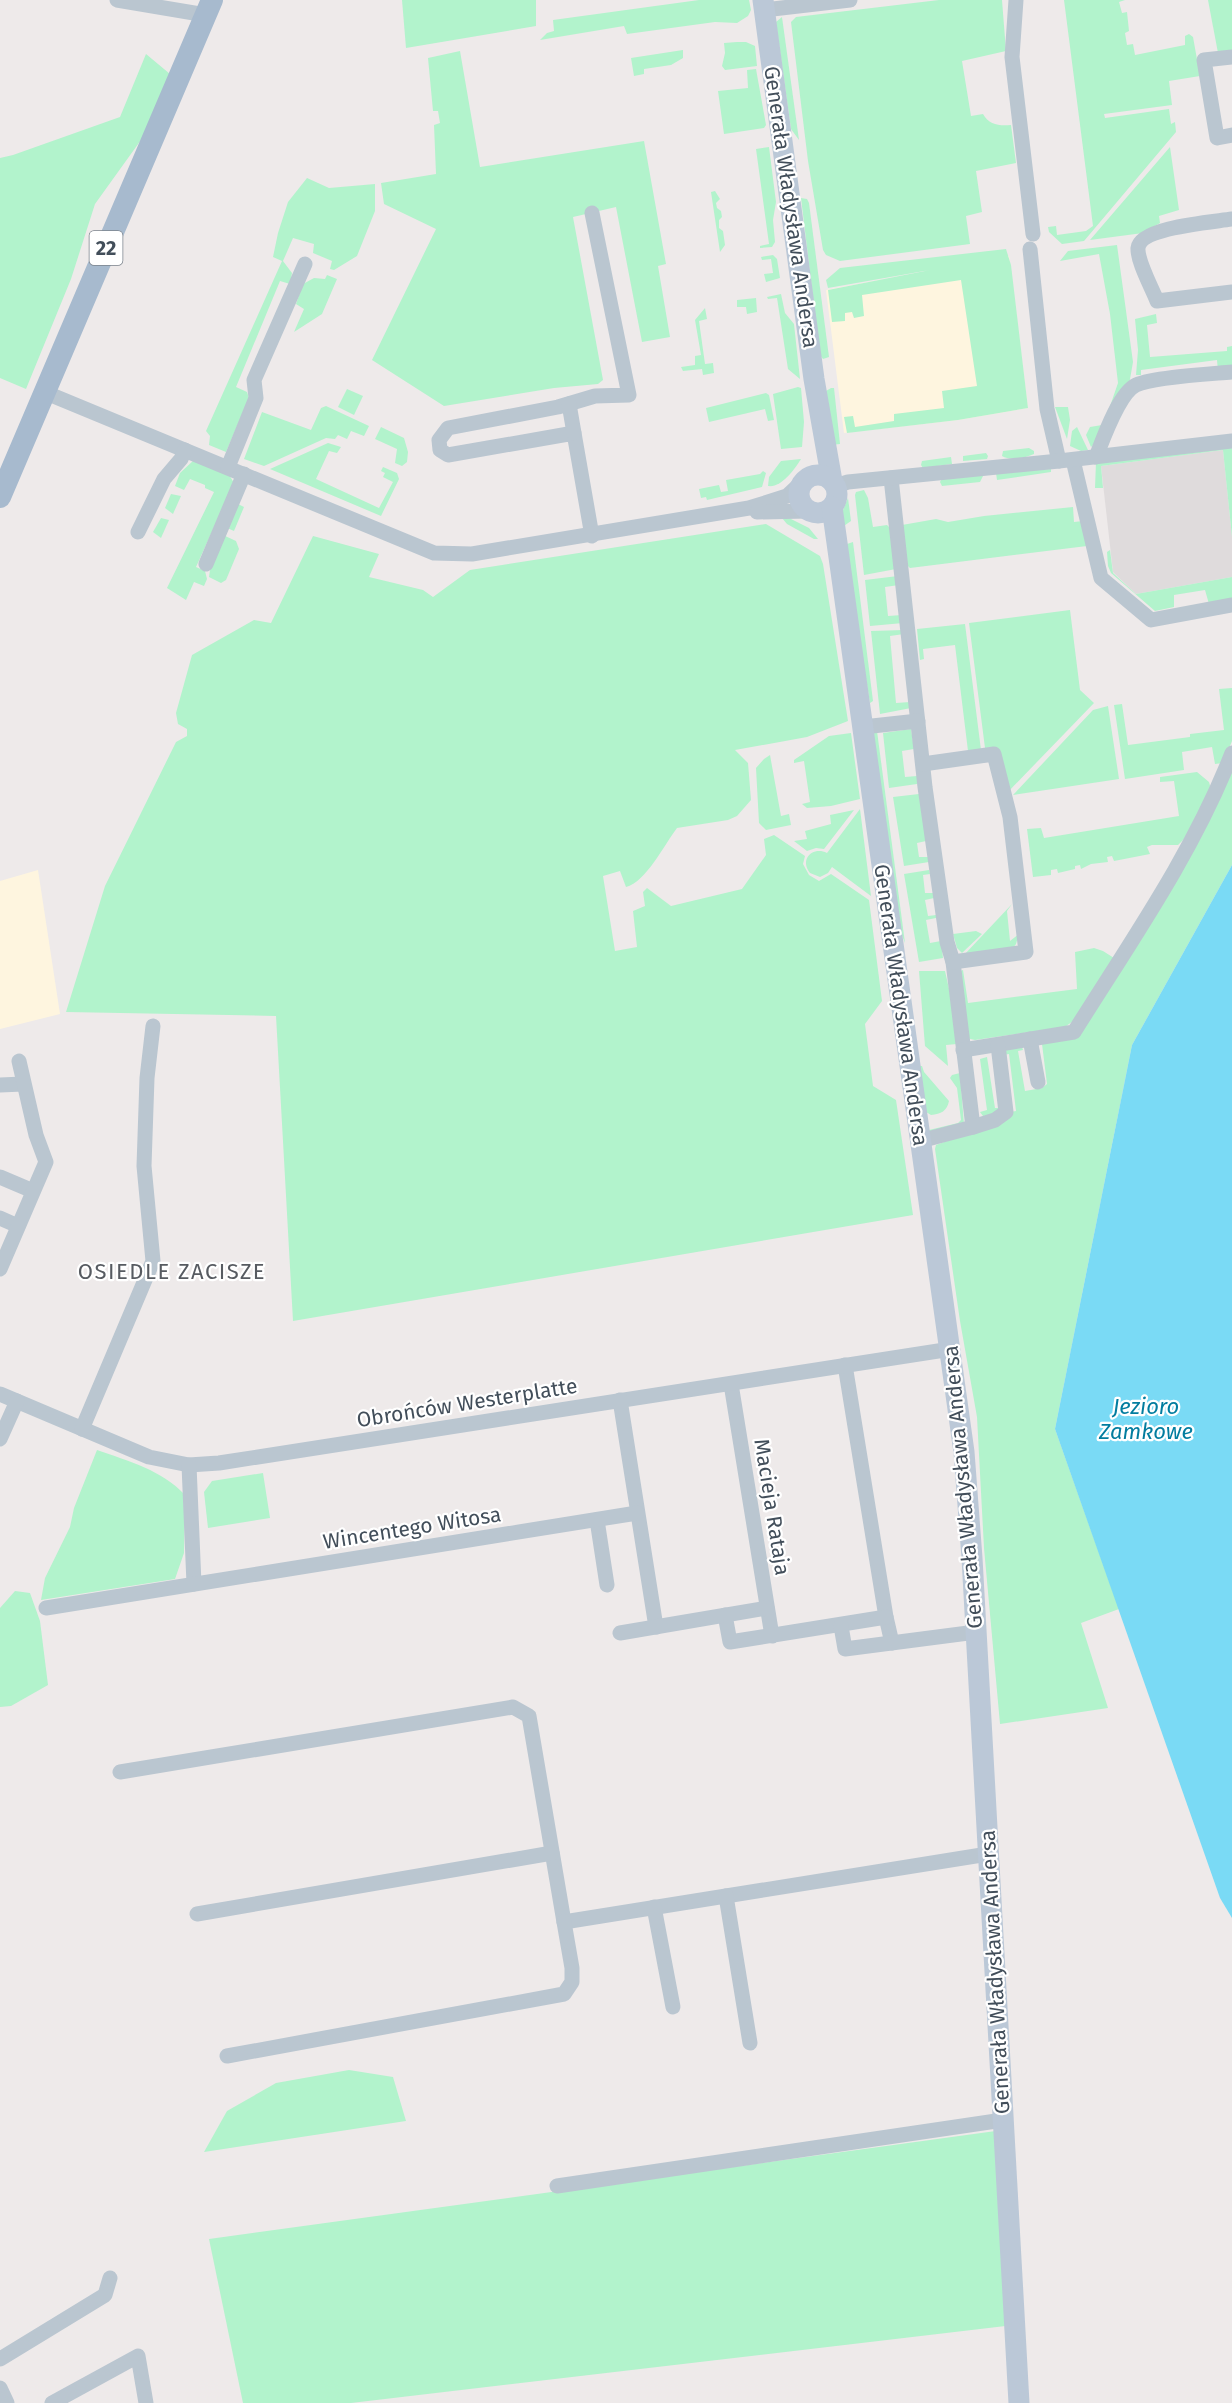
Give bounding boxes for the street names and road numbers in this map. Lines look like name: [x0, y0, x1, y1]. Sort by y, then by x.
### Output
street label: Generała Władysława Andersa: [758, 64, 824, 350]
road number: 22: [90, 231, 122, 265]
street label: Generała Władysława Andersa: [868, 862, 934, 1148]
street label: Generała Władysława Andersa: [938, 1344, 988, 1630]
street label: Obrońców Westerplatte: [355, 1373, 579, 1433]
street label: Macieja Rataja: [748, 1437, 796, 1577]
street label: Wincentego Witosa: [321, 1501, 503, 1555]
street label: Generała Władysława Andersa: [975, 1829, 1015, 2115]

